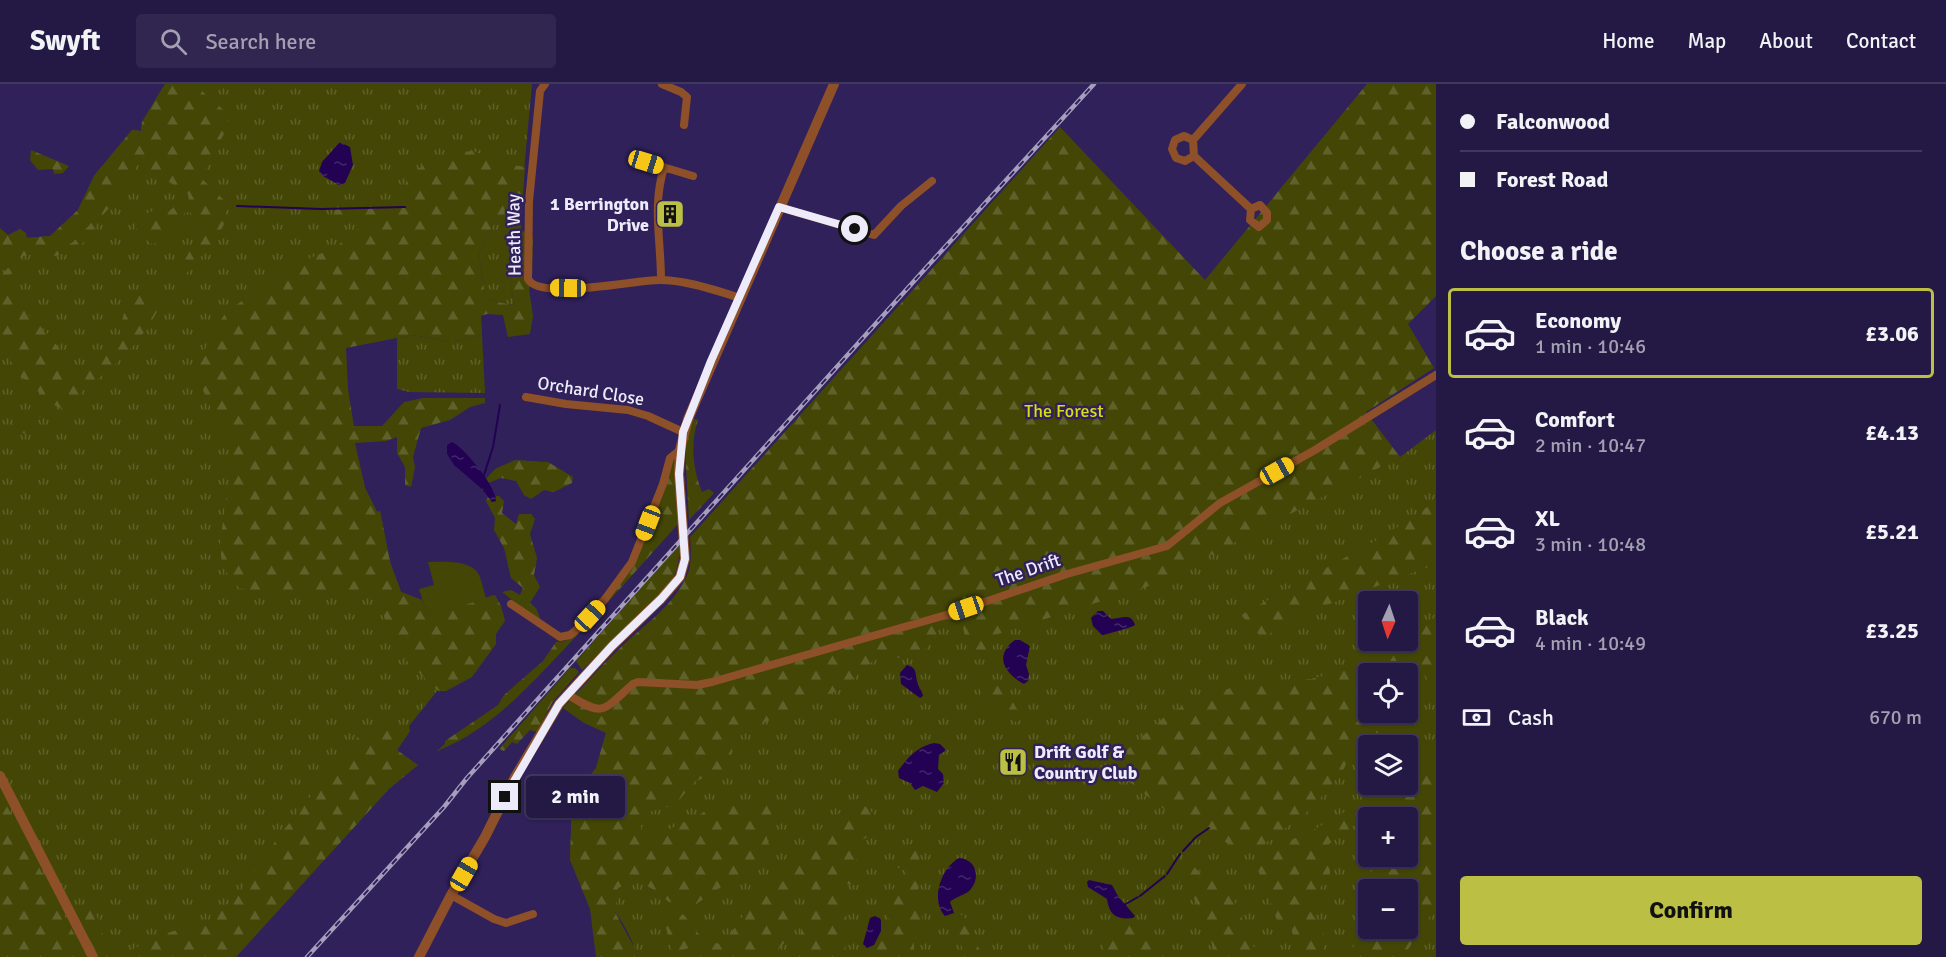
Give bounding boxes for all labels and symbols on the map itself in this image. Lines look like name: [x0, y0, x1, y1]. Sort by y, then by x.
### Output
car: [626, 148, 666, 176]
street label: Heath Way: [502, 193, 526, 276]
place label: 1 Berrington Drive: [550, 193, 649, 236]
building icon: 1 Berrington Drive: [654, 198, 686, 230]
route start: [841, 215, 868, 242]
car: [550, 279, 586, 297]
street label: Orchard Close: [536, 372, 646, 410]
park label: The Forest: [1024, 400, 1104, 422]
car: [1257, 454, 1297, 488]
car: [633, 503, 663, 543]
street label: The Drift: [993, 549, 1063, 591]
north arrow: [1358, 591, 1418, 651]
car: [946, 594, 986, 622]
car: [571, 597, 609, 635]
place label: Drift Golf & Country Club: [1034, 741, 1138, 784]
restaurant icon: Drift Golf & Country Club: [997, 746, 1029, 778]
callout: 2 min: [526, 776, 625, 818]
route end: [491, 783, 518, 810]
car: [447, 854, 481, 894]

